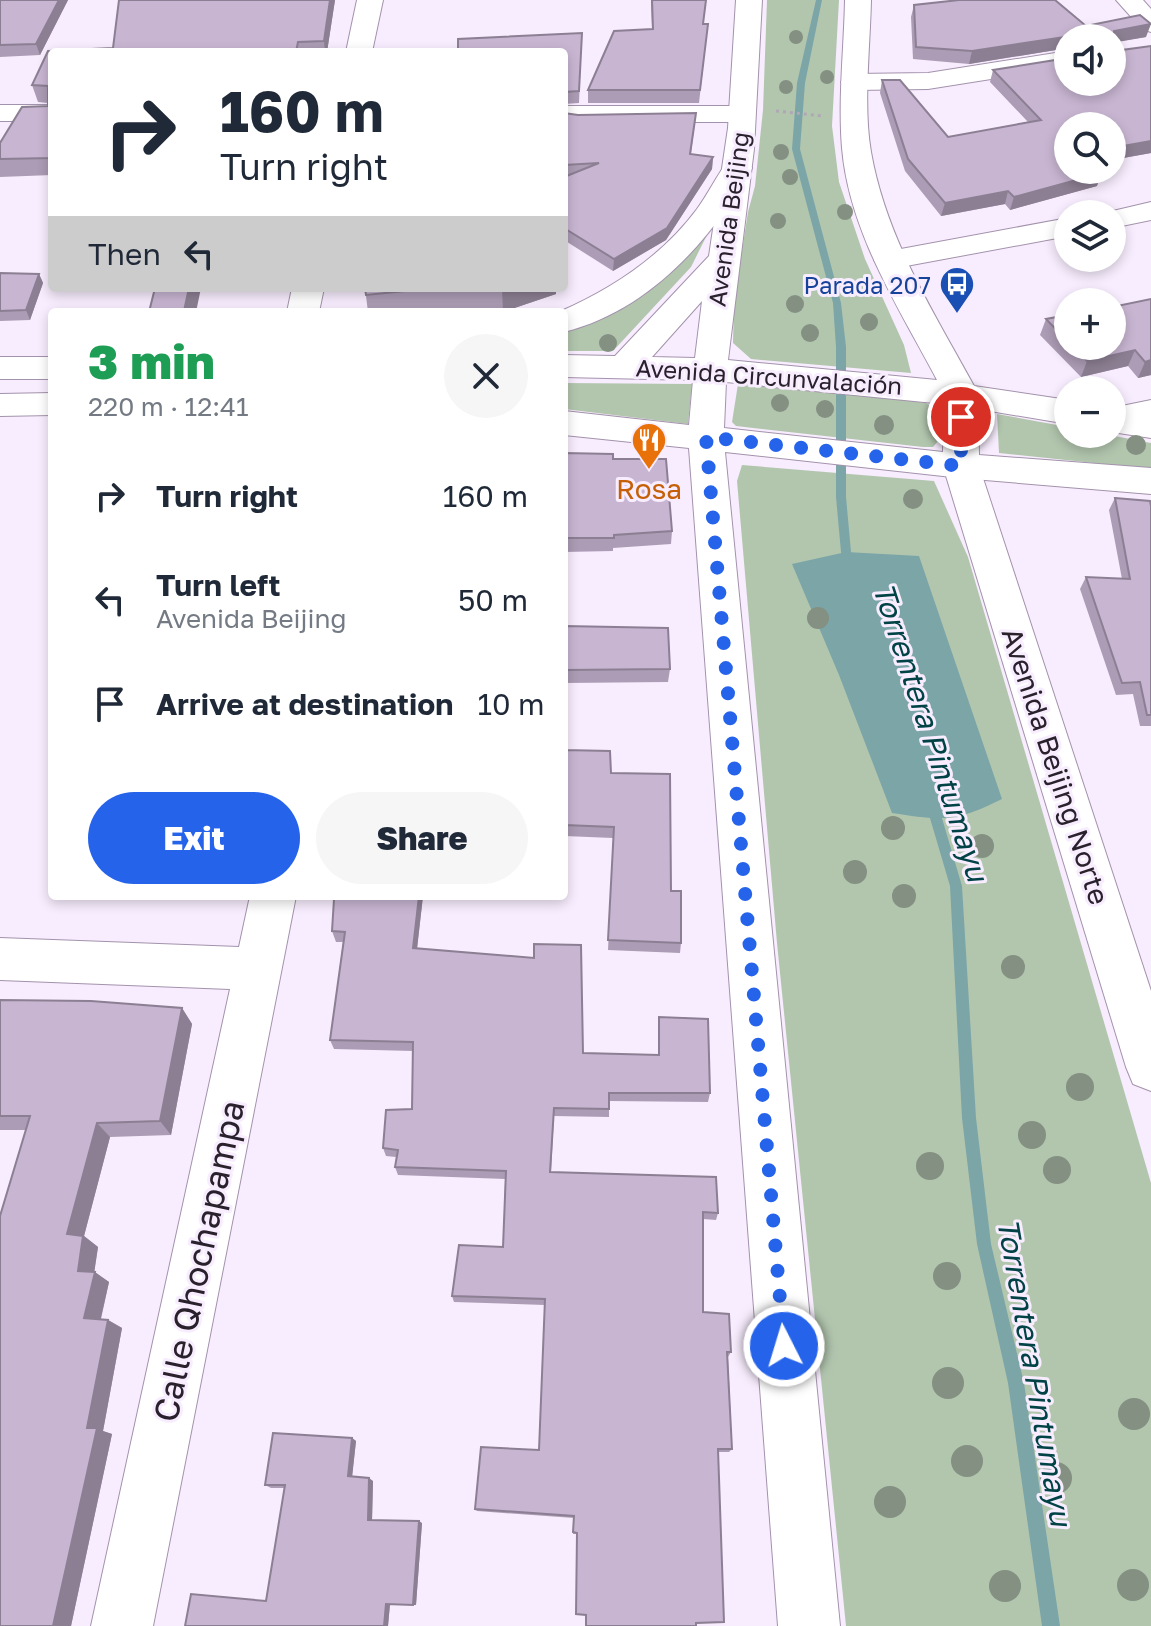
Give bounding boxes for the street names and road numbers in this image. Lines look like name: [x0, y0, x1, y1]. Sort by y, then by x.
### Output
street label: Avenida Beijing: [701, 130, 755, 308]
street label: Avenida Circunvalación: [635, 352, 903, 400]
street label: Avenida Beijing Norte: [996, 623, 1116, 909]
street label: Calle Qhochapampa: [144, 1097, 252, 1425]

